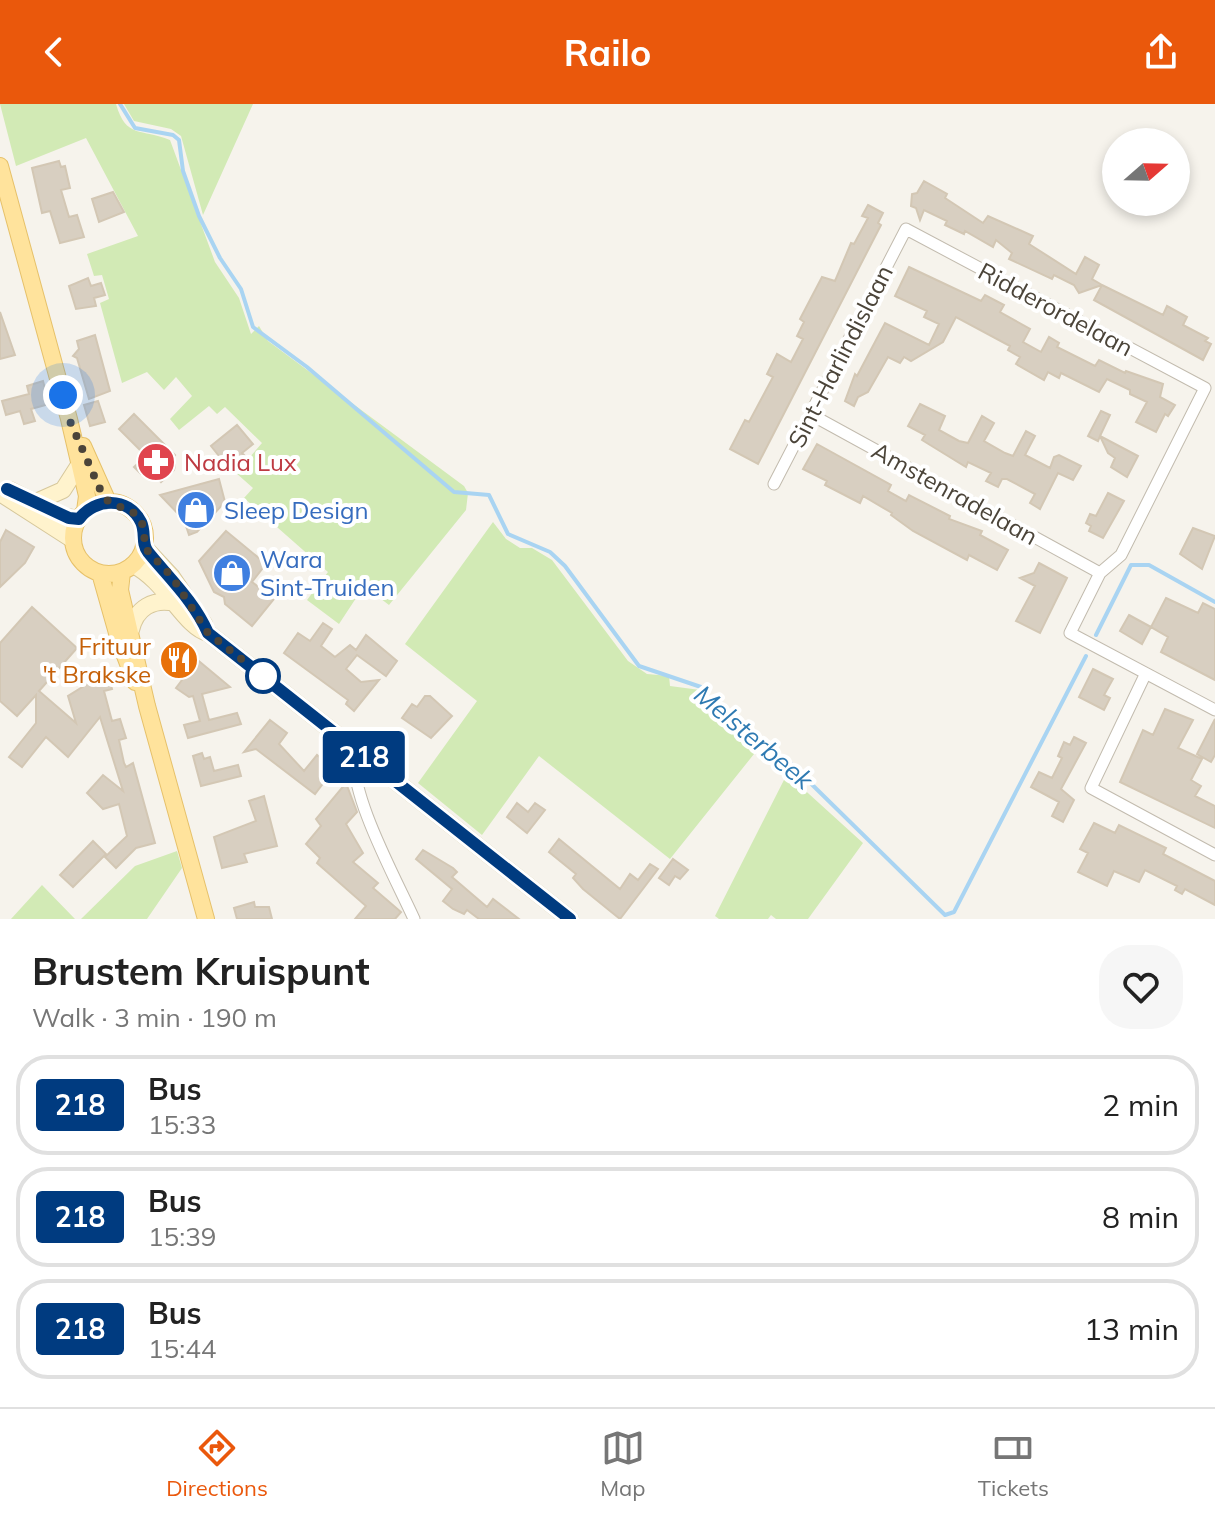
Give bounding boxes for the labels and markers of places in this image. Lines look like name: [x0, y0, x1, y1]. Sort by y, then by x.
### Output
pharmacy icon: Nadia Lux: [135, 441, 177, 483]
place label: Nadia Lux: [184, 447, 297, 477]
shop icon: Sleep Design: [175, 489, 217, 531]
place label: Sleep Design: [224, 495, 369, 525]
place label: Wara Sint-Truiden: [260, 544, 395, 602]
shop icon: Wara Sint-Truiden: [211, 552, 253, 594]
place label: Frituur 't Brakske: [43, 631, 151, 689]
restaurant icon: Frituur 't Brakske: [158, 639, 200, 681]
unlabelled marker: [246, 659, 280, 693]

